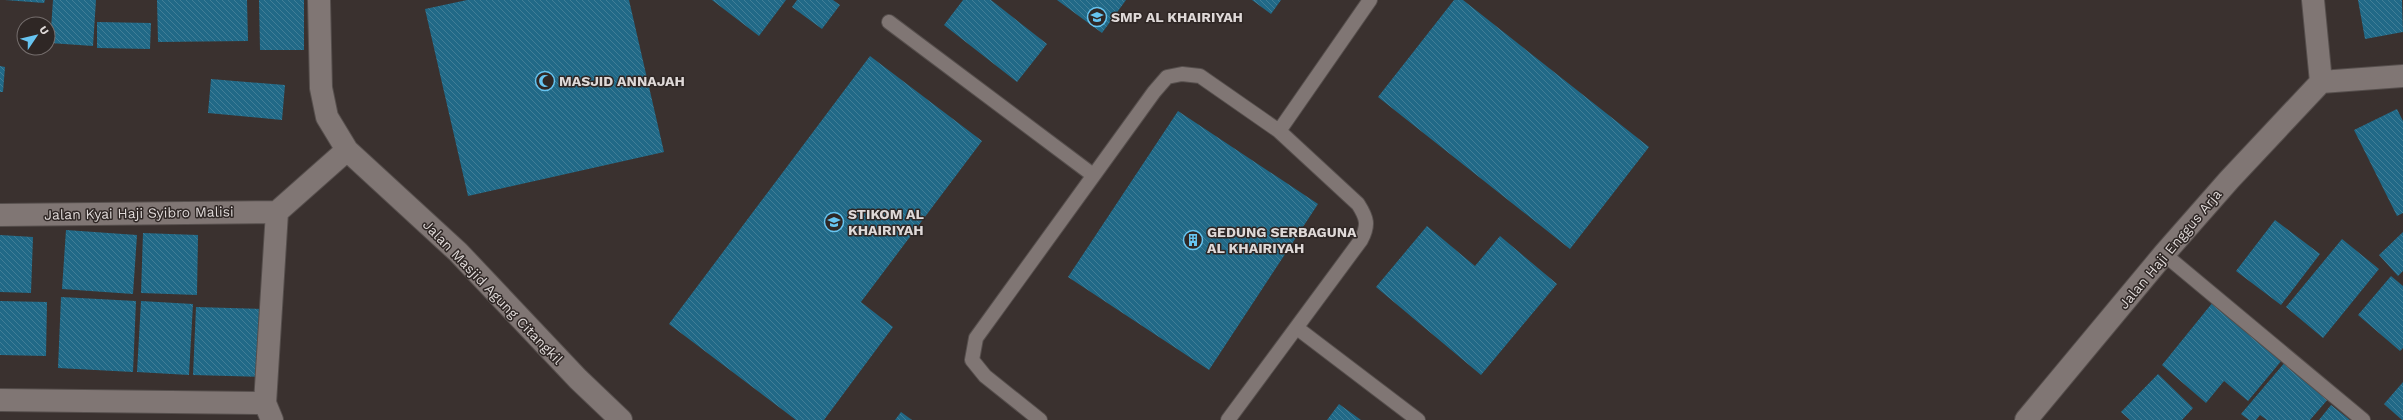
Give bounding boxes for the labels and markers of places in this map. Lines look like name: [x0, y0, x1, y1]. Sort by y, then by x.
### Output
school or university icon: SMP AL KHAIRIYAH: [1086, 6, 1108, 28]
place label: SMP AL KHAIRIYAH: [1111, 9, 1243, 25]
mosque icon: MASJID ANNAJAH: [534, 70, 556, 92]
place label: MASJID ANNAJAH: [559, 73, 685, 89]
place label: STIKOM AL KHAIRIYAH: [848, 206, 925, 238]
school or university icon: STIKOM AL KHAIRIYAH: [823, 211, 845, 233]
place label: GEDUNG SERBAGUNA AL KHAIRIYAH: [1207, 224, 1357, 256]
building icon: GEDUNG SERBAGUNA AL KHAIRIYAH: [1182, 229, 1204, 251]

